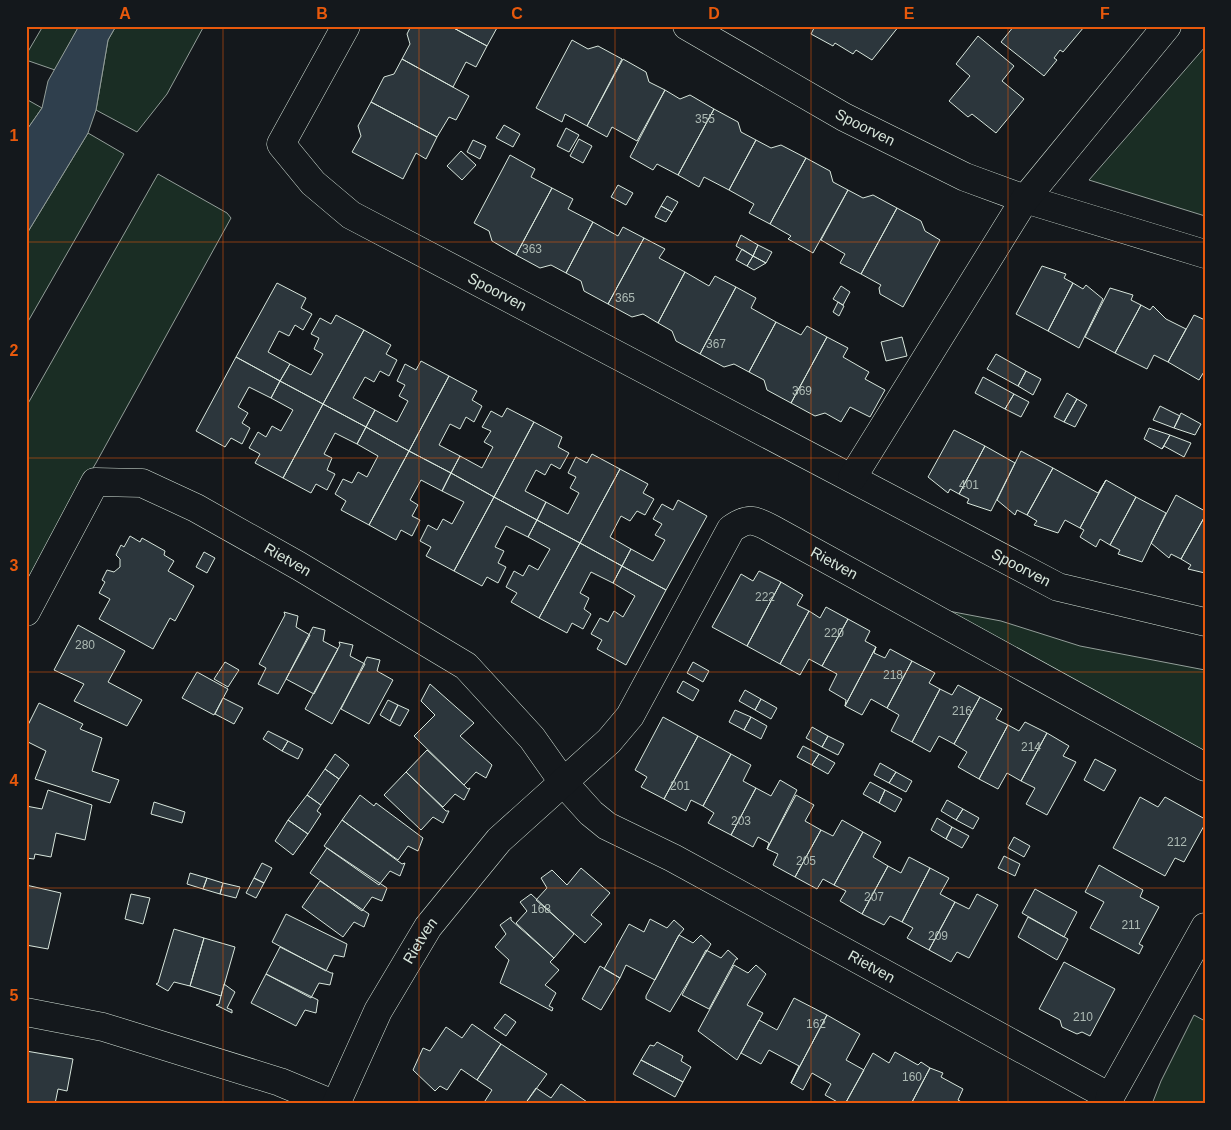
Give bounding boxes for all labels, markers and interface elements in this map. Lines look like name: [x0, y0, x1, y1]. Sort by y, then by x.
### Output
text: A: [119, 5, 131, 22]
text: B: [316, 5, 328, 22]
text: C: [511, 5, 523, 22]
text: D: [708, 5, 720, 22]
text: E: [904, 5, 915, 22]
text: F: [1100, 5, 1110, 22]
street label: Spoorven: [833, 105, 898, 149]
house number: 355: [695, 112, 715, 126]
text: 1: [10, 127, 19, 144]
house number: 363: [522, 242, 542, 256]
street label: Spoorven: [465, 269, 530, 314]
house number: 365: [615, 291, 635, 305]
house number: 367: [706, 337, 726, 351]
text: 2: [10, 342, 19, 359]
house number: 369: [792, 384, 812, 398]
house number: 401: [959, 478, 979, 492]
street label: Rietven: [262, 539, 314, 579]
street label: Rietven: [808, 543, 861, 582]
street label: Spoorven: [989, 545, 1054, 590]
text: 3: [10, 557, 19, 574]
house number: 222: [755, 590, 775, 604]
house number: 220: [824, 626, 844, 640]
house number: 280: [75, 638, 95, 652]
house number: 218: [883, 668, 903, 682]
house number: 216: [952, 704, 972, 718]
house number: 214: [1021, 740, 1041, 754]
text: 4: [10, 772, 19, 789]
house number: 201: [670, 779, 690, 793]
house number: 203: [731, 814, 751, 828]
house number: 212: [1167, 835, 1187, 849]
house number: 205: [796, 854, 816, 868]
house number: 207: [864, 890, 884, 904]
house number: 168: [531, 902, 551, 916]
street label: Rietven: [399, 914, 440, 967]
house number: 211: [1121, 918, 1141, 932]
house number: 209: [928, 929, 948, 943]
street label: Rietven: [845, 946, 898, 986]
text: 5: [10, 987, 19, 1004]
house number: 210: [1073, 1010, 1093, 1024]
house number: 162: [806, 1017, 826, 1031]
house number: 160: [902, 1070, 922, 1084]

